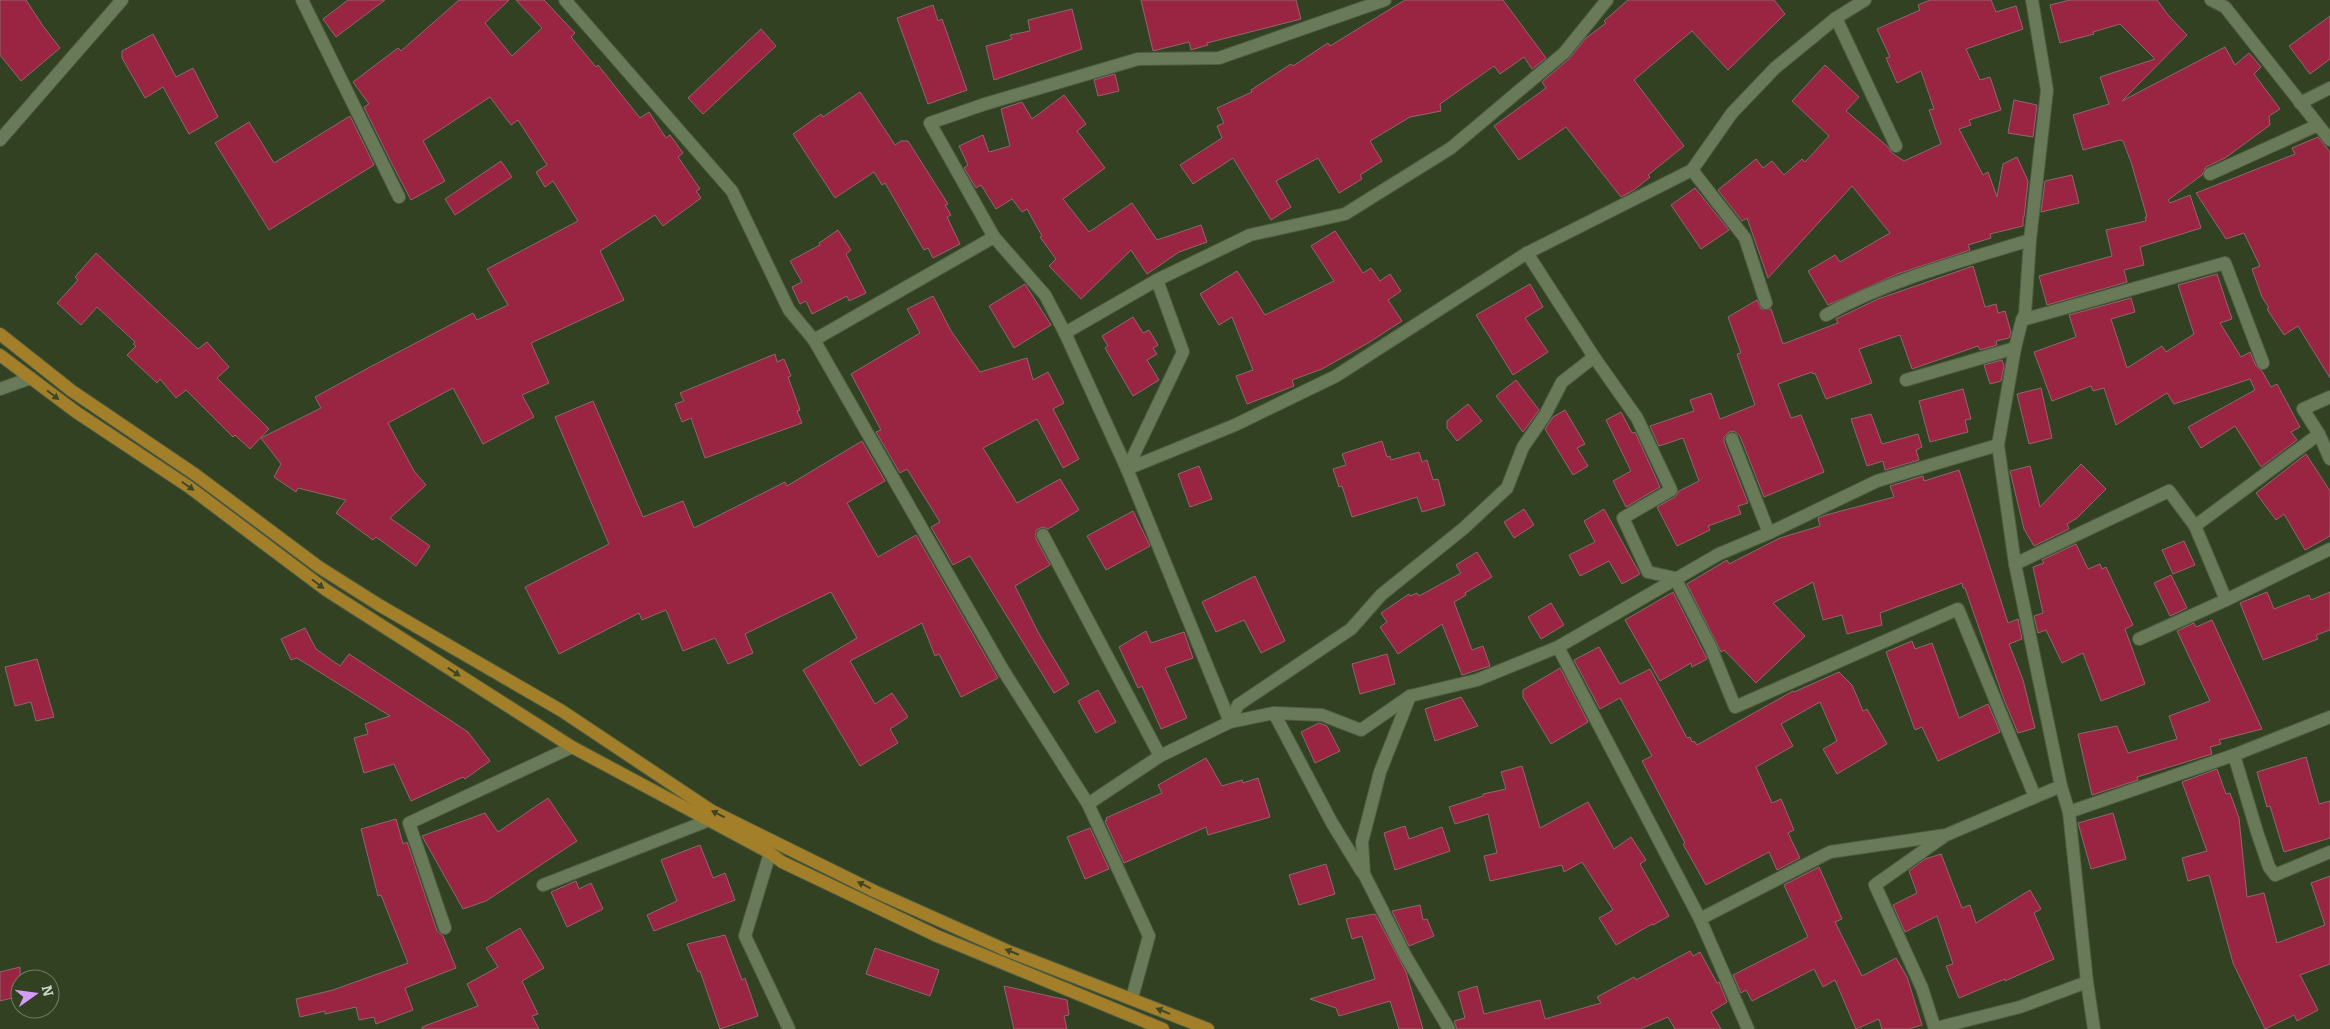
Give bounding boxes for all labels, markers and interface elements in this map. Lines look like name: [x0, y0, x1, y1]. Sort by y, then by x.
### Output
one-way arrow: [46, 389, 59, 400]
one-way arrow: [181, 481, 195, 491]
one-way arrow: [311, 578, 324, 589]
one-way arrow: [448, 667, 461, 676]
one-way arrow: [710, 810, 725, 818]
one-way arrow: [856, 881, 871, 890]
one-way arrow: [1004, 948, 1019, 956]
north arrow: [10, 969, 60, 1019]
text: N: [38, 984, 57, 998]
one-way arrow: [1155, 1007, 1170, 1015]

